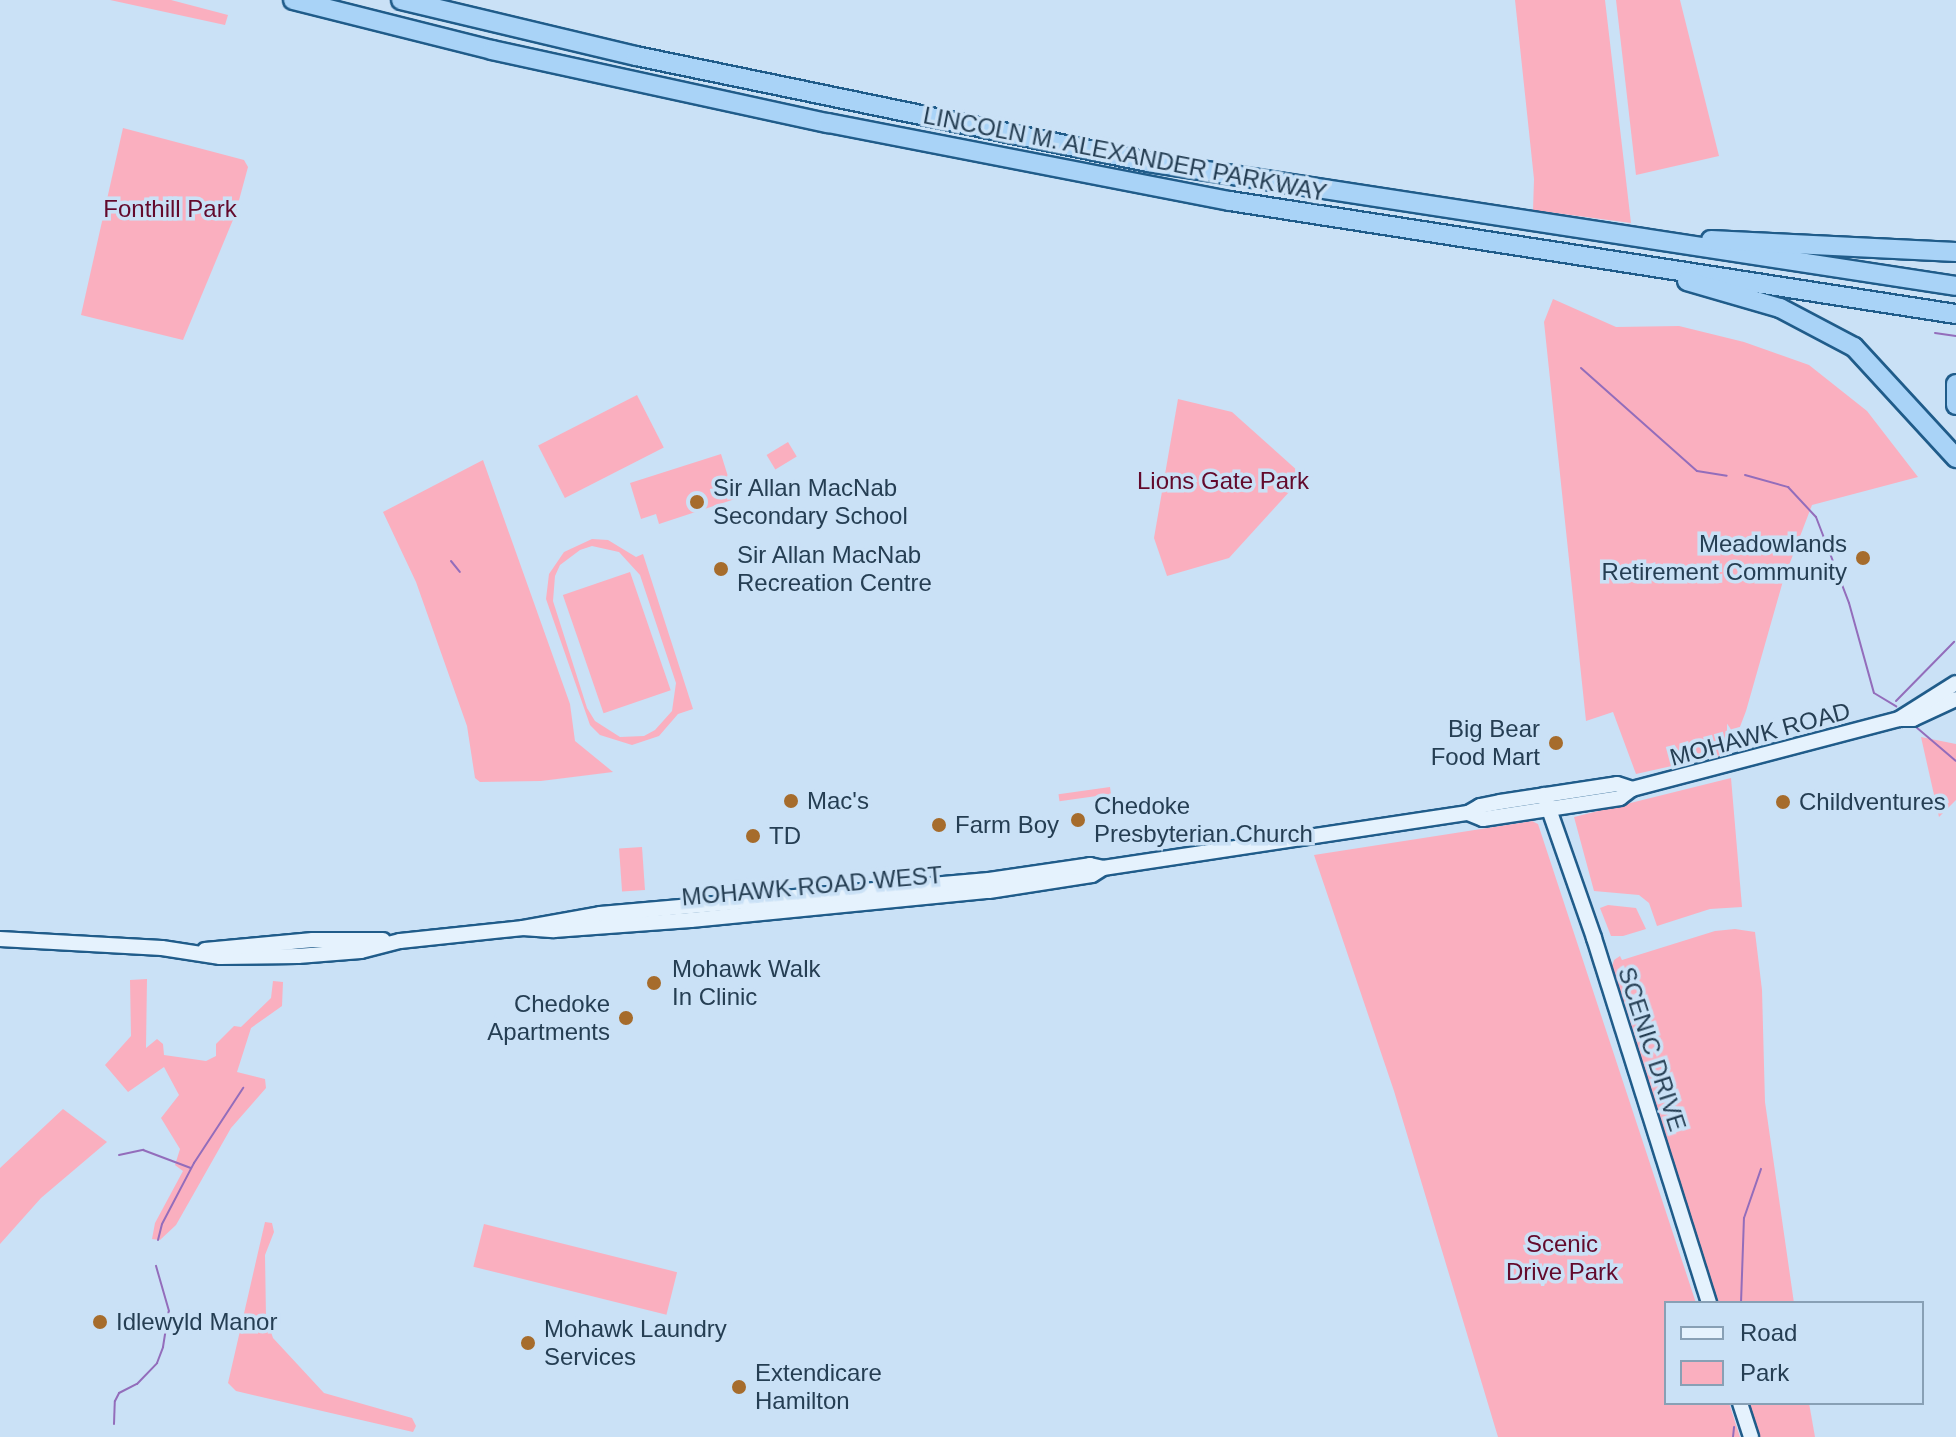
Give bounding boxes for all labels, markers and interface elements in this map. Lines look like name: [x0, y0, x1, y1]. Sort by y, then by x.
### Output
street label: LINCOLN M. ALEXANDER PARKWAY: [920, 101, 1330, 207]
park label: Fonthill Park: [103, 195, 237, 223]
park label: Lions Gate Park: [1137, 467, 1309, 495]
place label: Sir Allan MacNab Secondary School: [713, 474, 908, 530]
marker: Sir Allan MacNab Secondary School: [688, 493, 706, 511]
place label: Meadowlands Retirement Community: [1602, 530, 1847, 586]
place label: Sir Allan MacNab Recreation Centre: [737, 541, 932, 597]
marker: Meadowlands Retirement Community: [1854, 549, 1872, 567]
marker: Sir Allan MacNab Recreation Centre: [712, 560, 730, 578]
street label: MOHAWK ROAD: [1667, 696, 1853, 772]
place label: Big Bear Food Mart: [1431, 715, 1540, 771]
marker: Big Bear Food Mart: [1547, 734, 1565, 752]
place label: Mac's: [807, 787, 869, 815]
place label: Childventures: [1799, 788, 1946, 816]
marker: Mac's: [782, 792, 800, 810]
place label: Chedoke Presbyterian Church: [1094, 792, 1313, 848]
marker: Childventures: [1774, 793, 1792, 811]
place label: Farm Boy: [955, 811, 1059, 839]
marker: Chedoke Presbyterian Church: [1069, 811, 1087, 829]
marker: Farm Boy: [930, 816, 948, 834]
place label: TD: [769, 822, 801, 850]
marker: TD: [744, 827, 762, 845]
street label: MOHAWK ROAD WEST: [680, 860, 944, 912]
place label: Mohawk Walk In Clinic: [672, 955, 820, 1011]
street label: SCENIC DRIVE: [1612, 963, 1692, 1135]
marker: Mohawk Walk In Clinic: [643, 972, 665, 994]
place label: Chedoke Apartments: [487, 990, 610, 1046]
marker: Chedoke Apartments: [617, 1009, 635, 1027]
park label: Scenic Drive Park: [1506, 1230, 1618, 1286]
legend: [1664, 1301, 1924, 1405]
place label: Idlewyld Manor: [116, 1308, 277, 1336]
marker: Idlewyld Manor: [91, 1313, 109, 1331]
place label: Mohawk Laundry Services: [544, 1315, 727, 1371]
text: Road: [1740, 1319, 1797, 1346]
marker: Mohawk Laundry Services: [519, 1334, 537, 1352]
place label: Extendicare Hamilton: [755, 1359, 882, 1415]
text: Park: [1740, 1359, 1789, 1386]
marker: Extendicare Hamilton: [730, 1378, 748, 1396]

